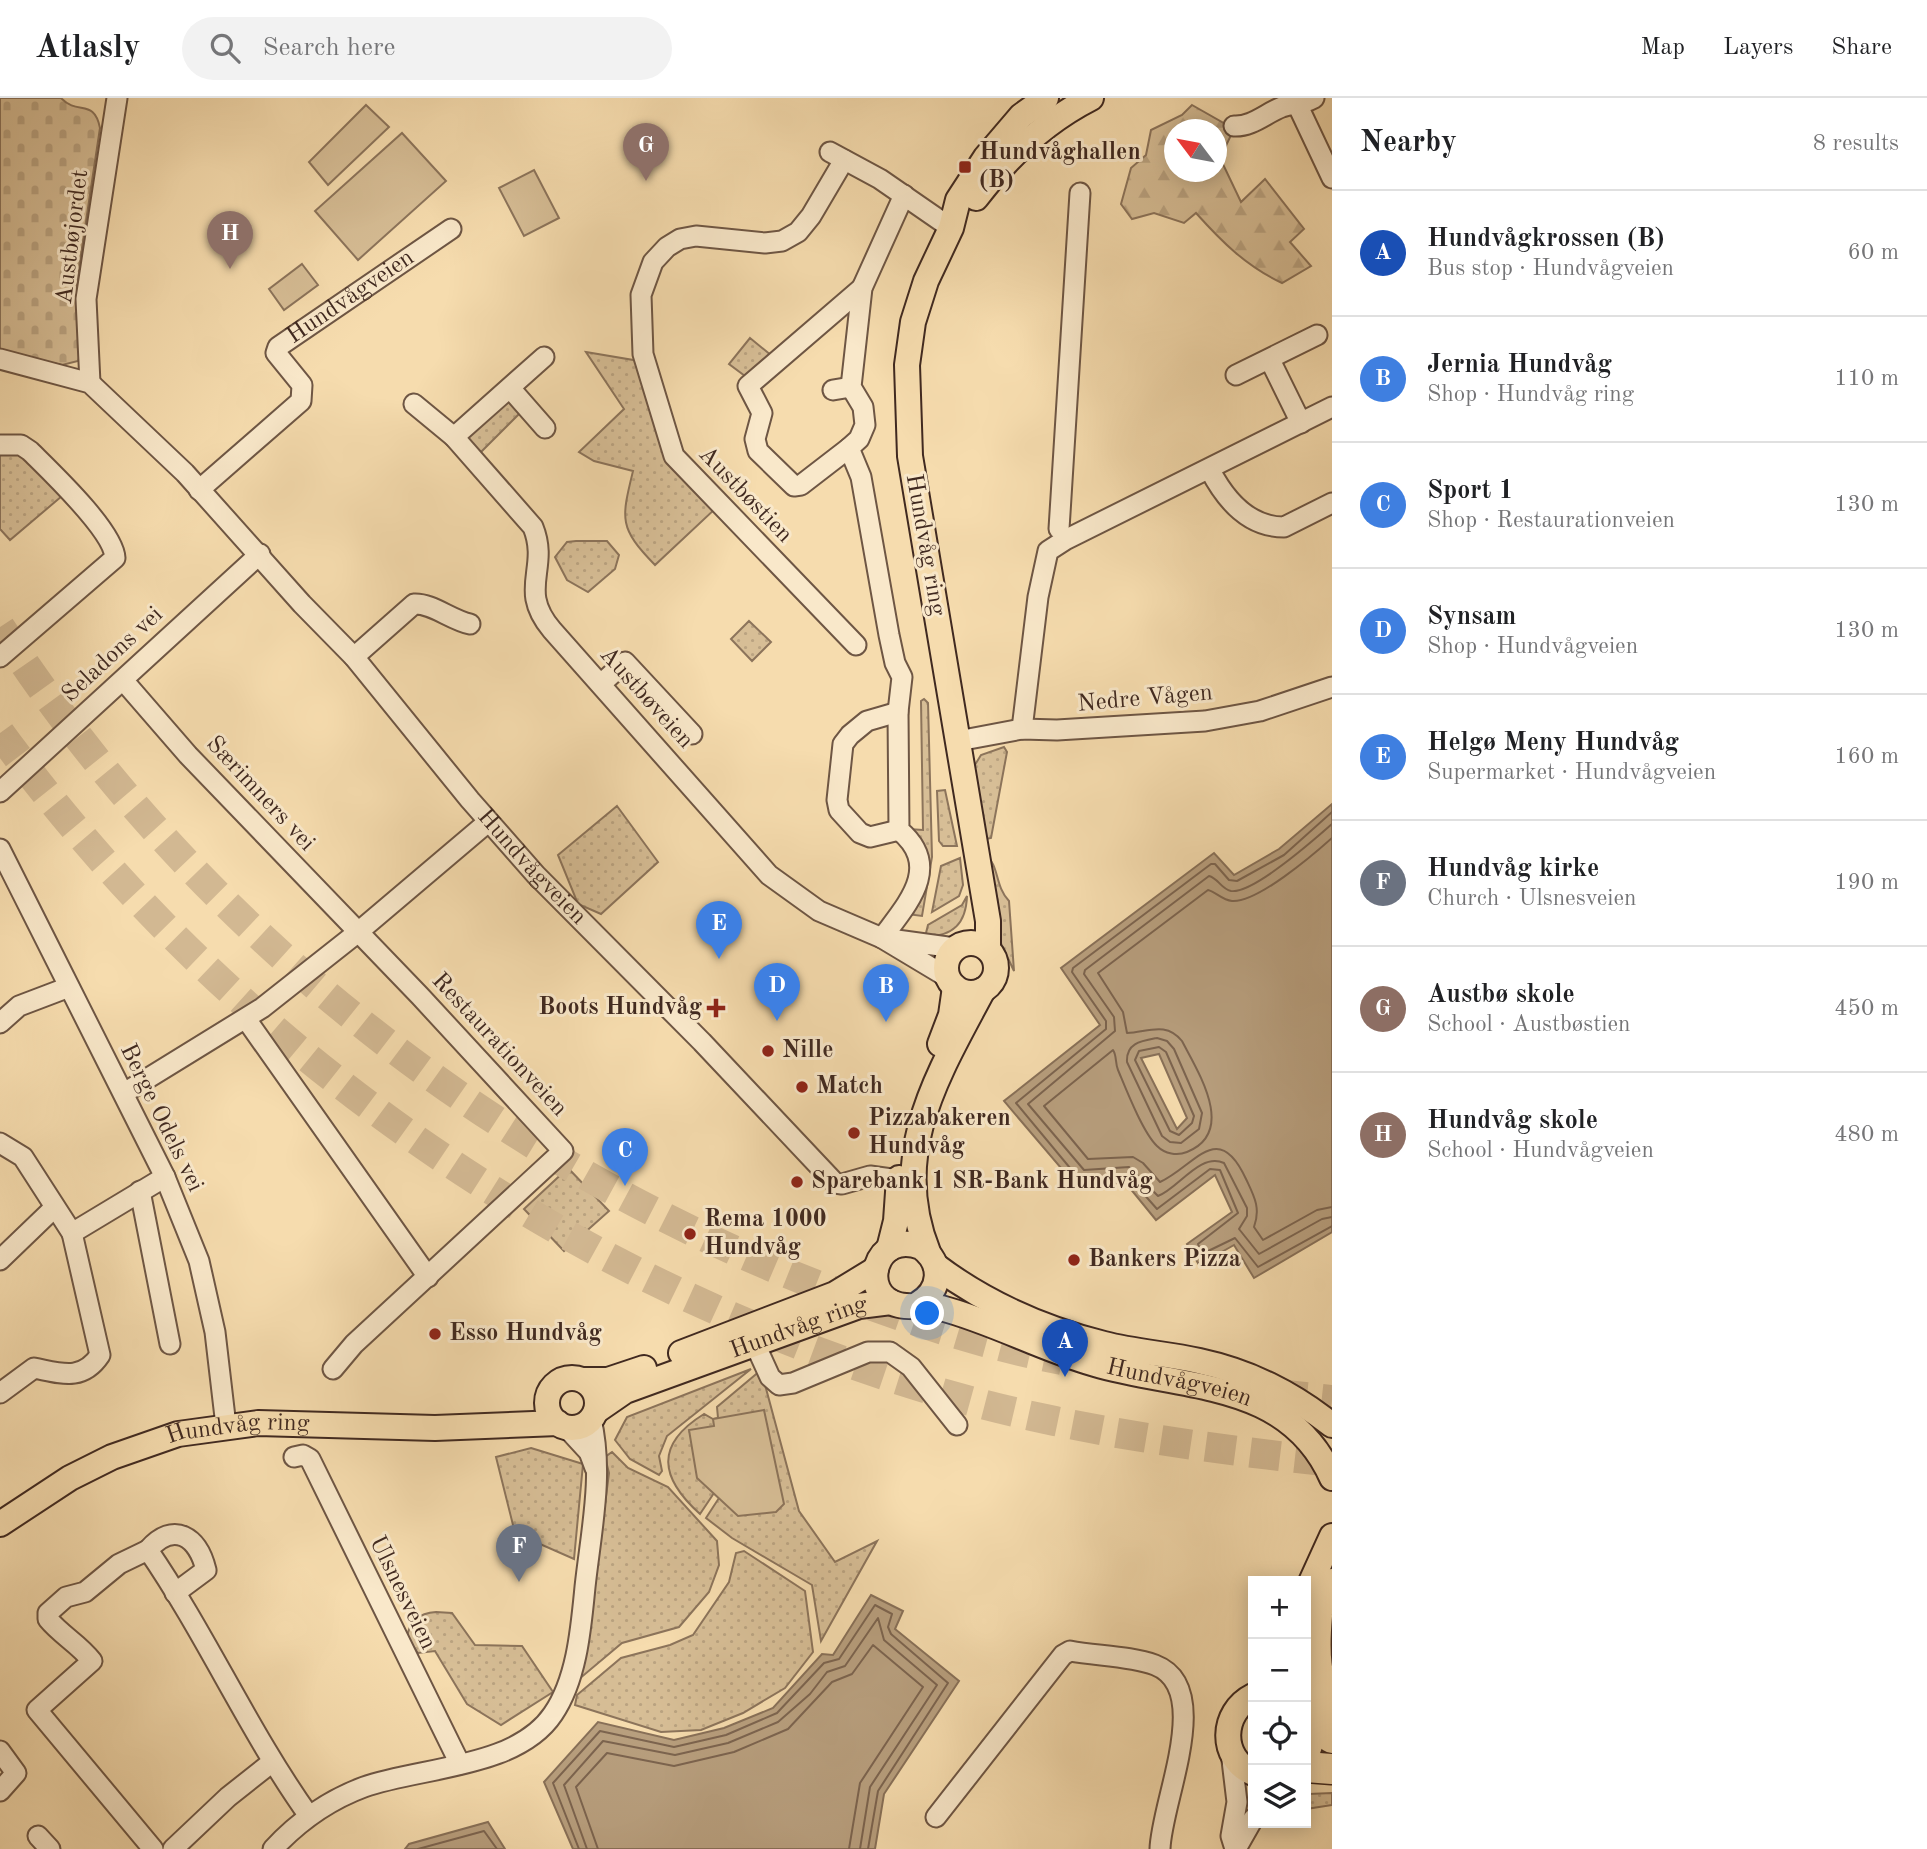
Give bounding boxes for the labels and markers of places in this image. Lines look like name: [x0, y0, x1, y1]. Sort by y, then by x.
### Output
pin: G: [623, 123, 669, 181]
place label: Hundvåghallen (B): [979, 141, 1141, 193]
marker: Hundvåghallen (B): [957, 159, 973, 175]
pin: H: [207, 211, 253, 269]
pin: E: [696, 901, 742, 959]
pin: D: [754, 963, 800, 1021]
pin: B: [863, 964, 909, 1022]
place label: Boots Hundvåg: [538, 996, 703, 1020]
marker: Boots Hundvåg: [708, 1000, 724, 1016]
place label: Nille: [782, 1039, 834, 1063]
marker: Nille: [760, 1043, 776, 1059]
place label: Match: [816, 1075, 883, 1099]
marker: Match: [794, 1079, 810, 1095]
place label: Pizzabakeren Hundvåg: [868, 1107, 1011, 1159]
marker: Pizzabakeren Hundvåg: [846, 1125, 862, 1141]
pin: C: [602, 1128, 648, 1186]
place label: Sparebank 1 SR-Bank Hundvåg: [811, 1170, 1153, 1194]
marker: Sparebank 1 SR-Bank Hundvåg: [789, 1174, 805, 1190]
place label: Rema 1000 Hundvåg: [704, 1208, 827, 1260]
marker: Rema 1000 Hundvåg: [682, 1226, 698, 1242]
place label: Bankers Pizza: [1088, 1248, 1241, 1272]
marker: Bankers Pizza: [1066, 1252, 1082, 1268]
pin: A: [1042, 1319, 1088, 1377]
place label: Esso Hundvåg: [449, 1322, 602, 1346]
marker: Esso Hundvåg: [427, 1326, 443, 1342]
pin: F: [496, 1524, 542, 1582]

